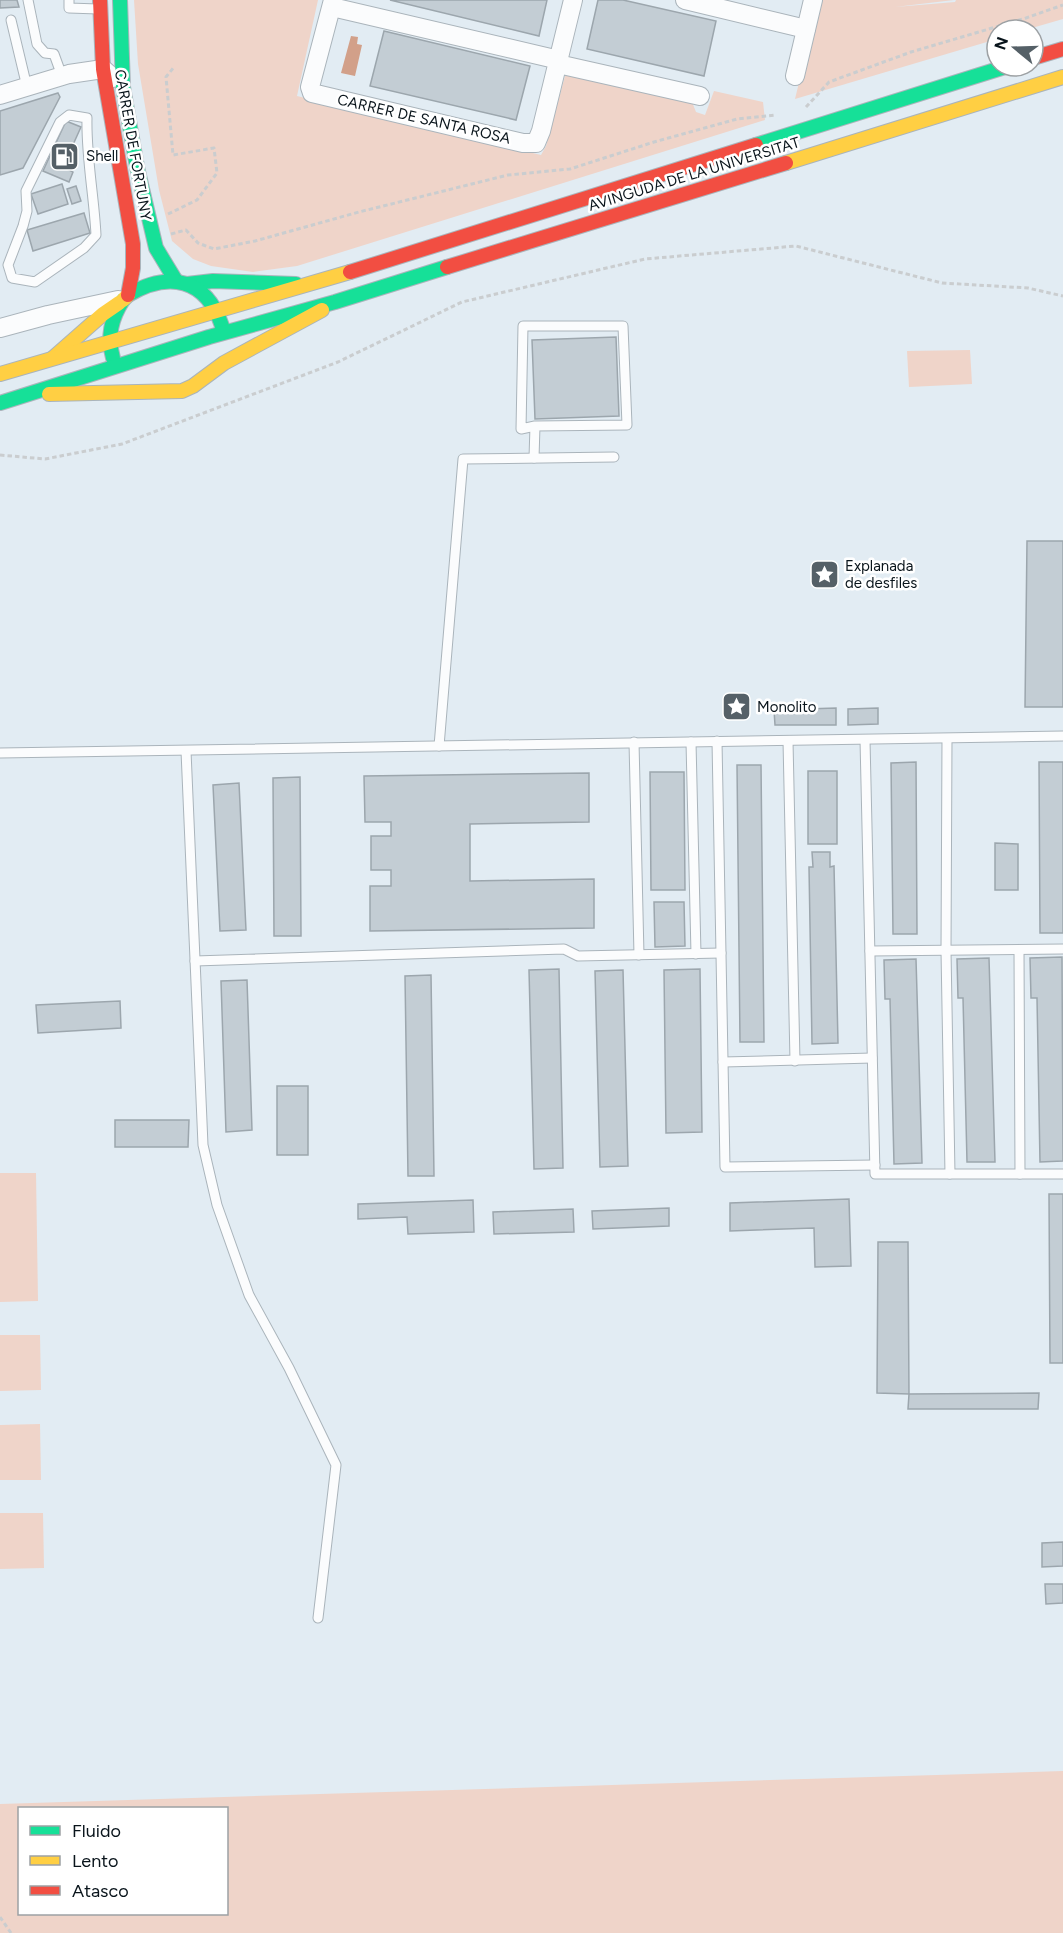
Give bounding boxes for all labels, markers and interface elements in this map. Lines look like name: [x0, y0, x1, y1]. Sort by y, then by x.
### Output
north arrow: [985, 18, 1045, 78]
text: N: [990, 34, 1012, 52]
street label: CARRER DE FORTUNY: [111, 68, 155, 222]
street label: CARRER DE SANTA ROSA: [336, 90, 512, 148]
street label: AVINGUDA DE LA UNIVERSITAT: [586, 133, 803, 215]
fuel station icon: Shell: [49, 140, 81, 172]
place label: Shell: [86, 147, 118, 165]
place label: Explanada de desfiles: [845, 557, 917, 592]
place icon: Explanada de desfiles: [808, 559, 840, 591]
place icon: Monolito: [720, 691, 752, 723]
place label: Monolito: [757, 698, 817, 716]
legend: [18, 1807, 228, 1915]
text: Fluido: [72, 1820, 121, 1842]
text: Lento: [72, 1850, 118, 1872]
text: Atasco: [72, 1880, 129, 1902]

